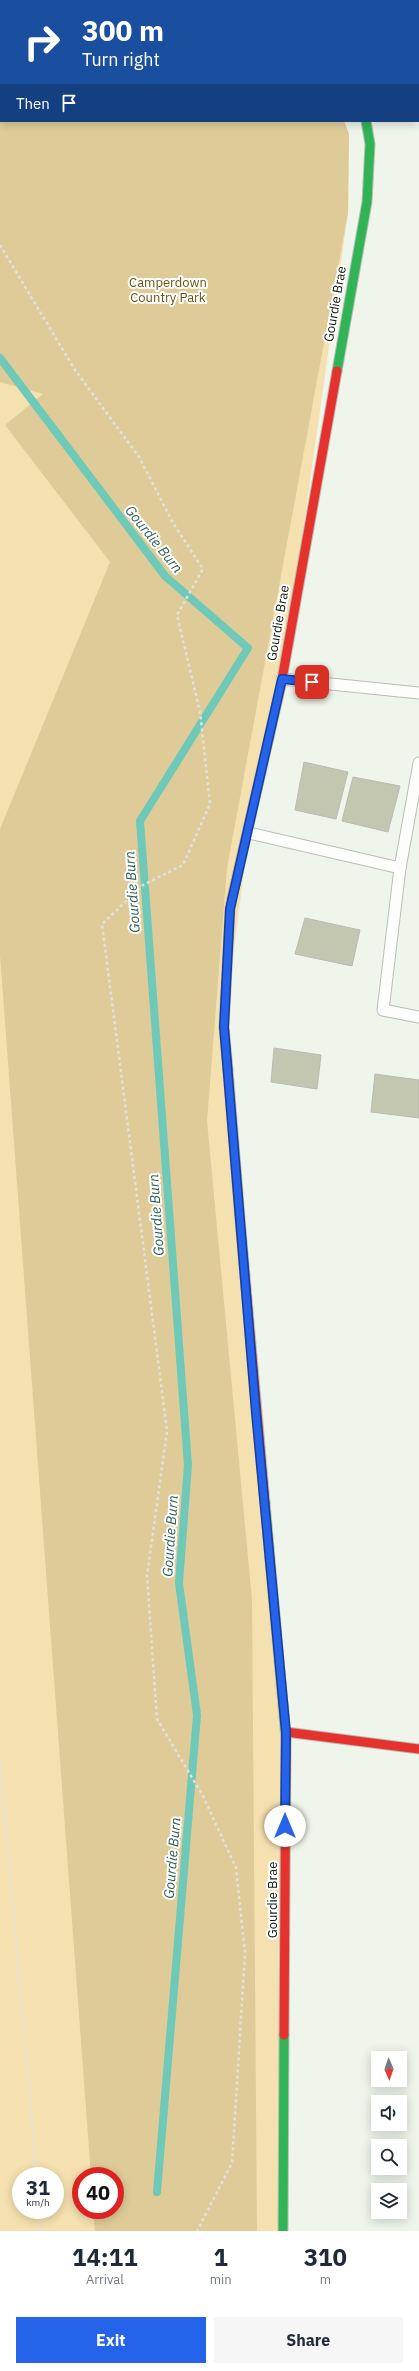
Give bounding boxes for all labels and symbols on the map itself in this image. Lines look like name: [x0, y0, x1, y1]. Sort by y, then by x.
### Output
street label: Gourdie Brae: [320, 265, 350, 343]
park label: Camperdown Country Park: [129, 274, 207, 306]
water label: Gourdie Burn: [121, 502, 187, 576]
street label: Gourdie Brae: [263, 584, 293, 662]
pin: [295, 665, 329, 699]
water label: Gourdie Burn: [120, 851, 144, 933]
water label: Gourdie Burn: [144, 1174, 168, 1256]
water label: Gourdie Burn: [158, 1495, 182, 1577]
position arrow: [264, 1805, 306, 1847]
water label: Gourdie Burn: [159, 1816, 185, 1899]
street label: Gourdie Brae: [264, 1862, 281, 1938]
north arrow: [371, 2051, 407, 2087]
speed limit sign: 40: [72, 2167, 124, 2219]

